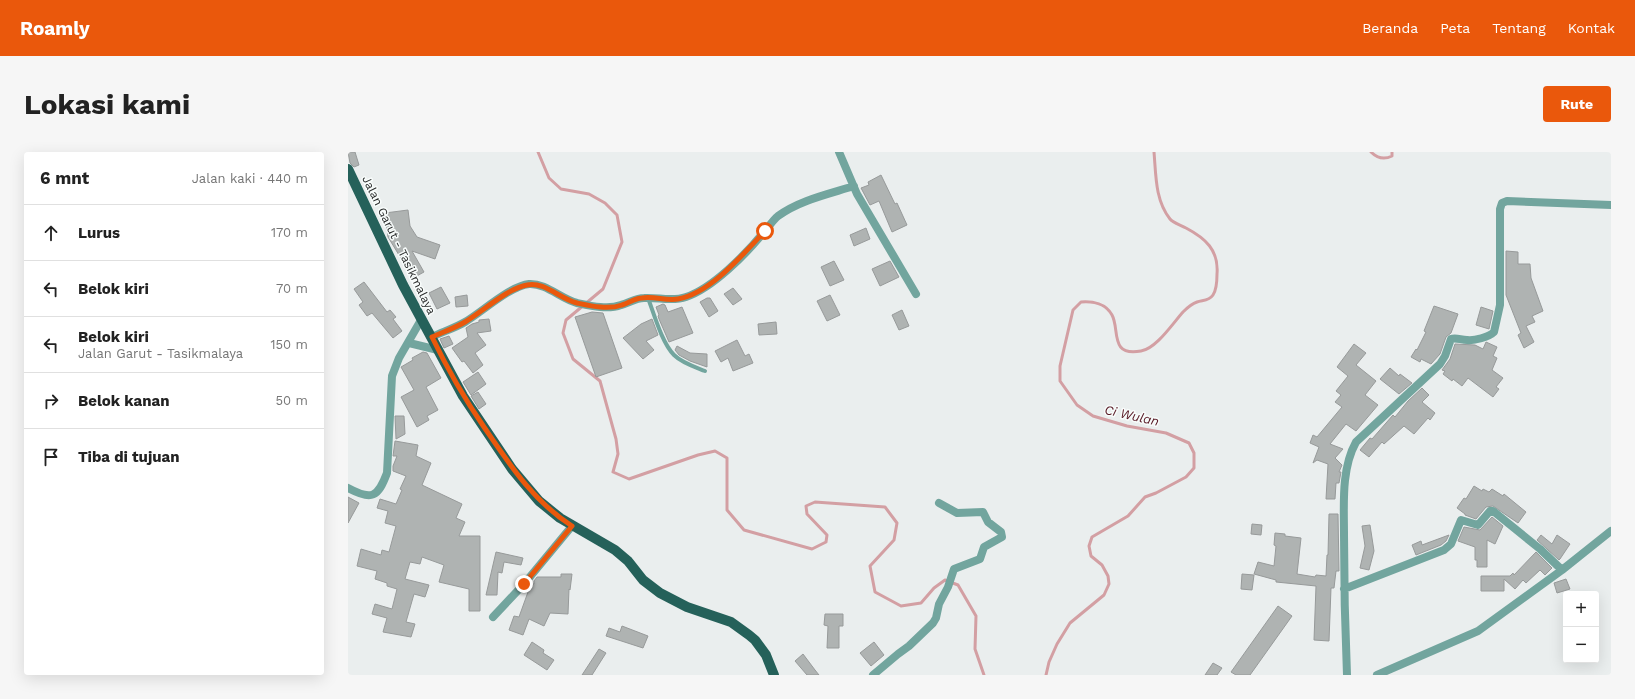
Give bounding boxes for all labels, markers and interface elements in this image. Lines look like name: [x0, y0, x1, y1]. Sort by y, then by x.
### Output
text: Roamly: [20, 17, 90, 40]
text: Beranda: [1362, 20, 1418, 36]
text: Peta: [1440, 20, 1470, 36]
text: Tentang: [1492, 20, 1546, 36]
text: Kontak: [1568, 20, 1615, 36]
button: Rute: [1543, 86, 1611, 122]
text: Lokasi kami: [24, 88, 190, 121]
text: 6 mnt: [40, 168, 89, 188]
text: Jalan kaki · 440 m: [192, 171, 308, 186]
street label: Jalan Garut - Tasikmalaya: [359, 173, 439, 317]
icon: ahead: [40, 222, 62, 244]
route start: [756, 222, 774, 240]
text: Lurus: [78, 224, 120, 242]
text: 170 m: [271, 225, 308, 240]
icon: left: [40, 278, 62, 300]
text: Belok kiri: [78, 280, 149, 298]
text: 70 m: [276, 281, 308, 296]
text: Belok kiri: [78, 328, 149, 346]
icon: left: [40, 334, 62, 356]
text: 150 m: [270, 337, 308, 352]
text: Jalan Garut - Tasikmalaya: [78, 346, 243, 361]
icon: right: [40, 390, 62, 412]
text: Belok kanan: [78, 392, 169, 410]
text: 50 m: [276, 393, 308, 408]
water label: Ci Wulan: [1103, 402, 1161, 429]
icon: arrive: [40, 446, 62, 468]
text: Tiba di tujuan: [78, 448, 180, 466]
route end: [515, 575, 533, 593]
map controls: [1563, 591, 1599, 663]
button: +: [1563, 591, 1599, 627]
button: −: [1563, 627, 1599, 663]

